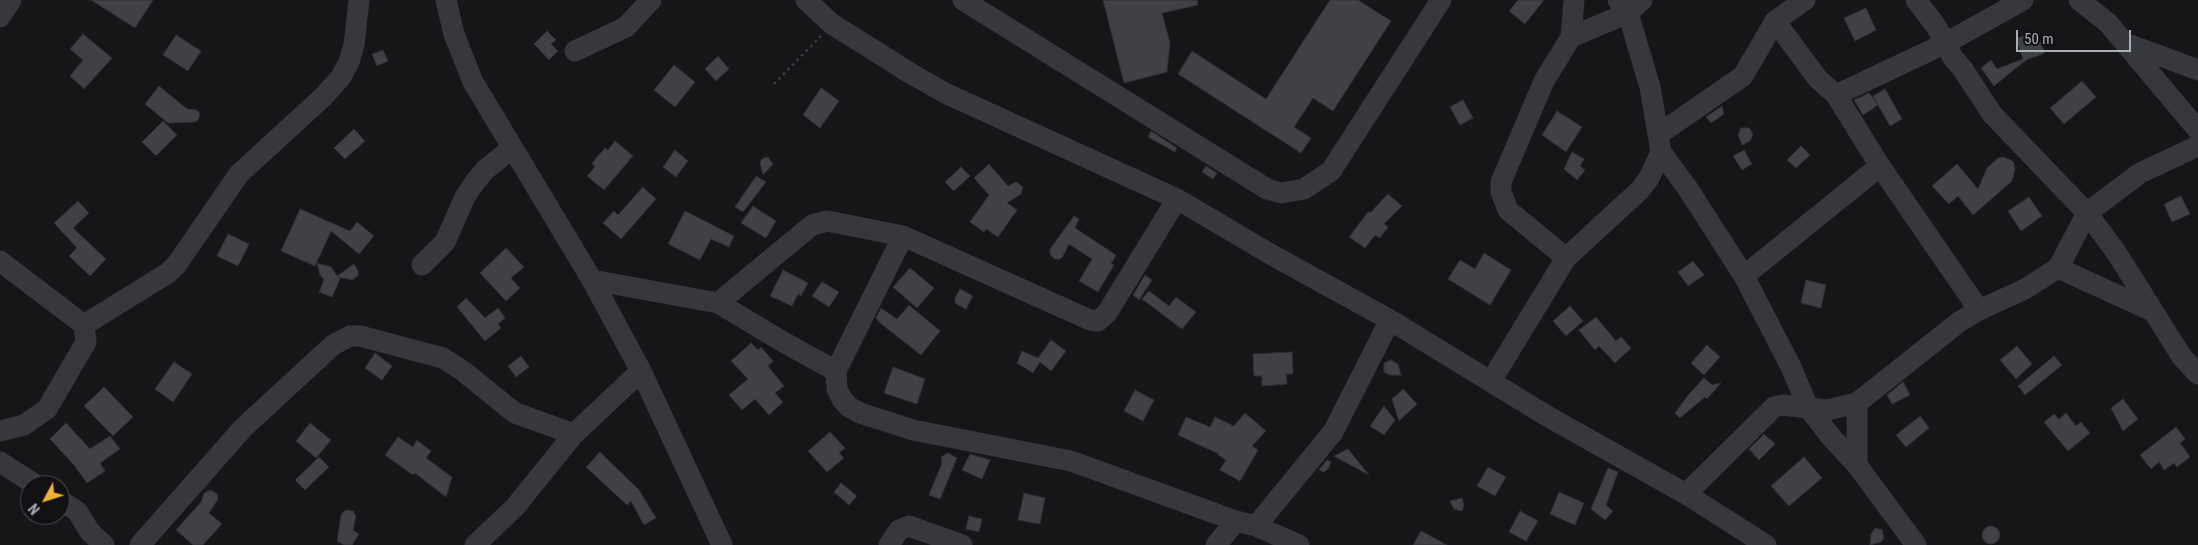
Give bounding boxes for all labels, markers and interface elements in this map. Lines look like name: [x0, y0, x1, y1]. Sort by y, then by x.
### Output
scale bar: [2018, 20, 2133, 52]
text: 50 m: [2024, 30, 2054, 48]
north arrow: [20, 475, 70, 525]
text: N: [25, 501, 43, 517]

